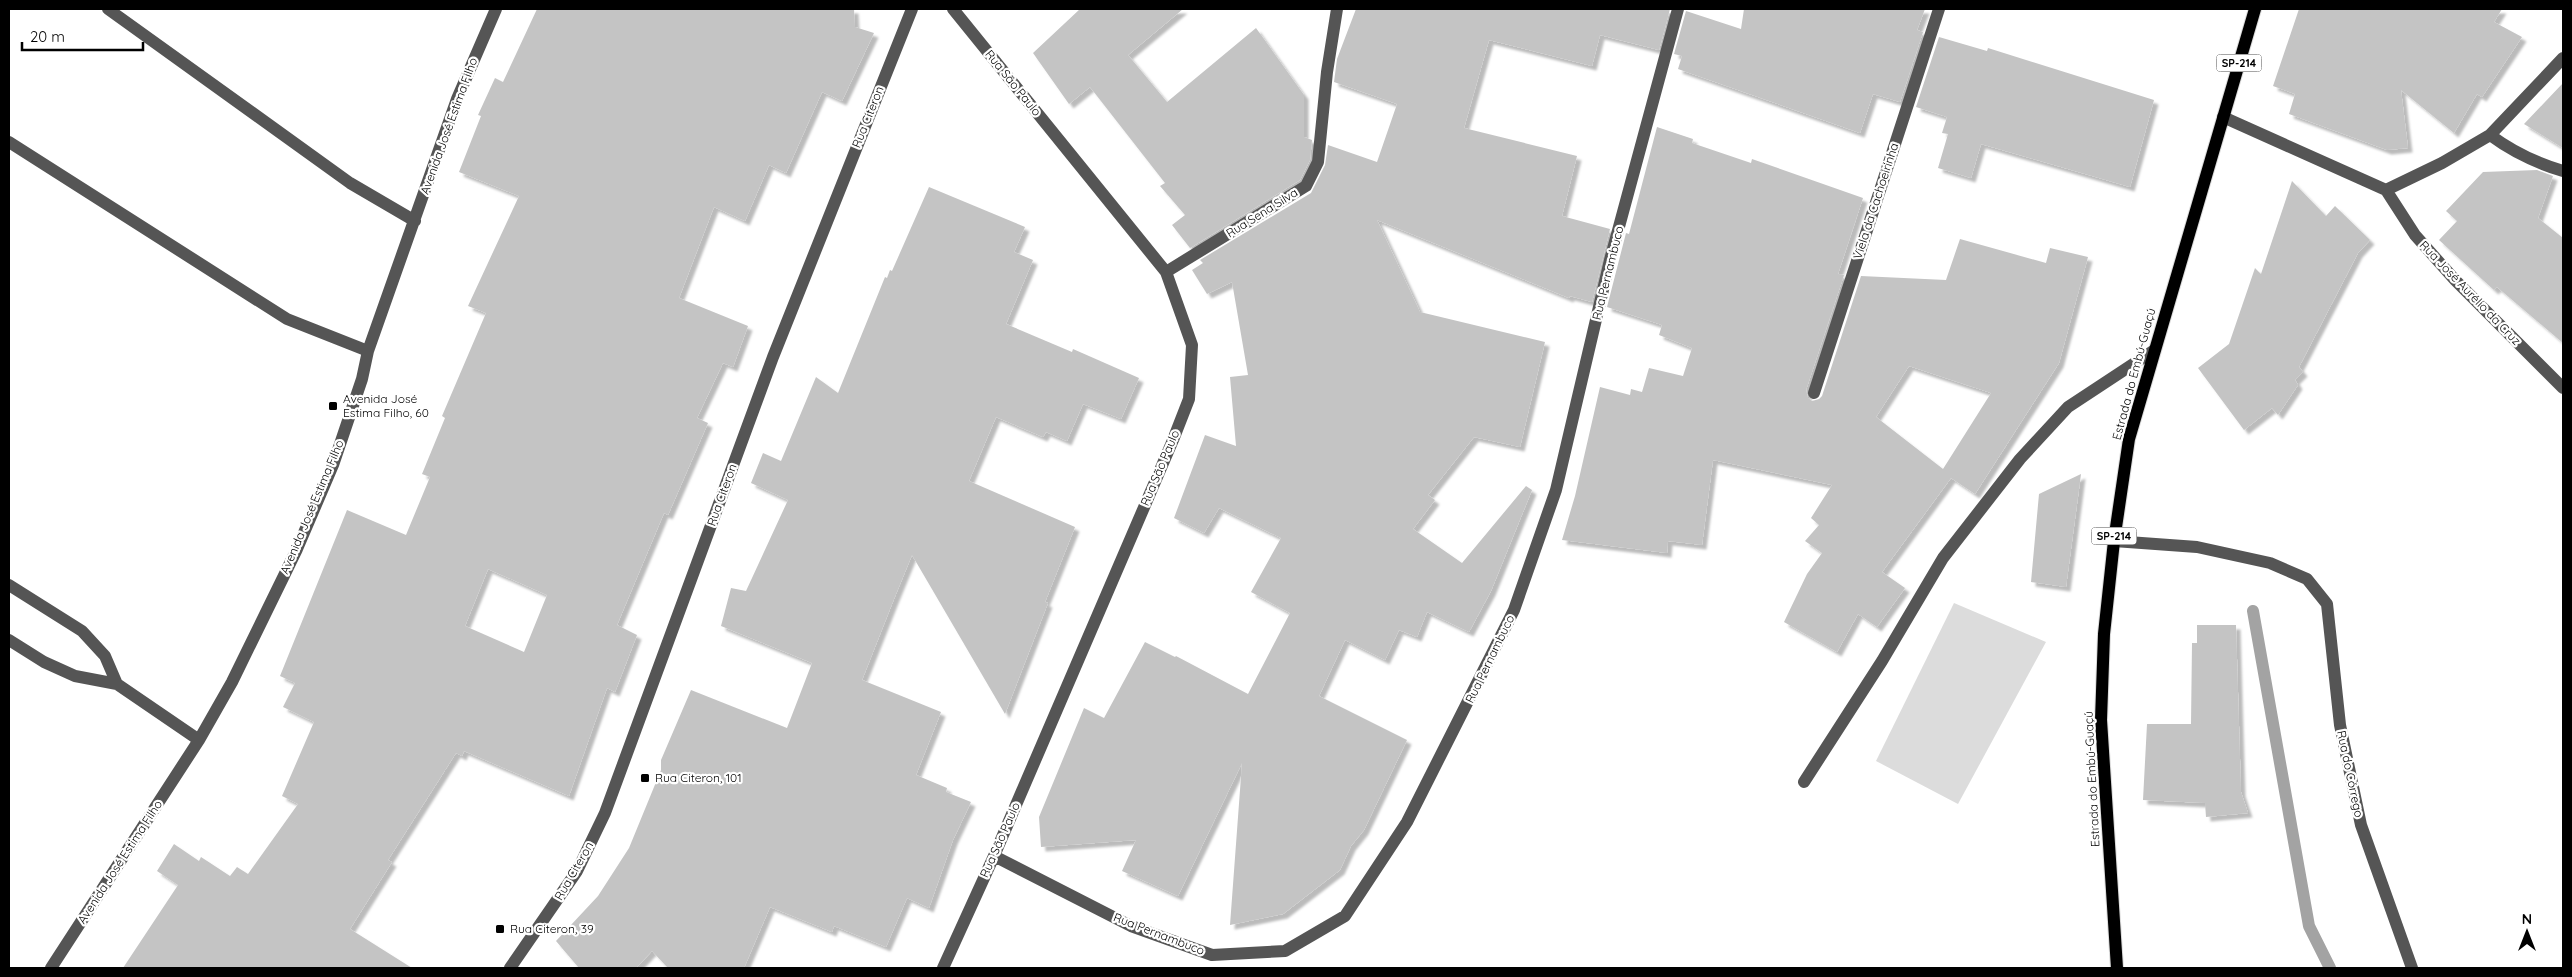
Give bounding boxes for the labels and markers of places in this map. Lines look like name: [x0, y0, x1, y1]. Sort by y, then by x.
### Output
place label: Avenida José Estima Filho, 60: [343, 391, 429, 420]
marker: Avenida José Estima Filho, 60: [327, 400, 339, 412]
place label: Rua Citeron, 101: [655, 770, 742, 785]
marker: Rua Citeron, 101: [639, 772, 651, 784]
place label: Rua Citeron, 39: [510, 921, 594, 936]
marker: Rua Citeron, 39: [494, 923, 506, 935]

